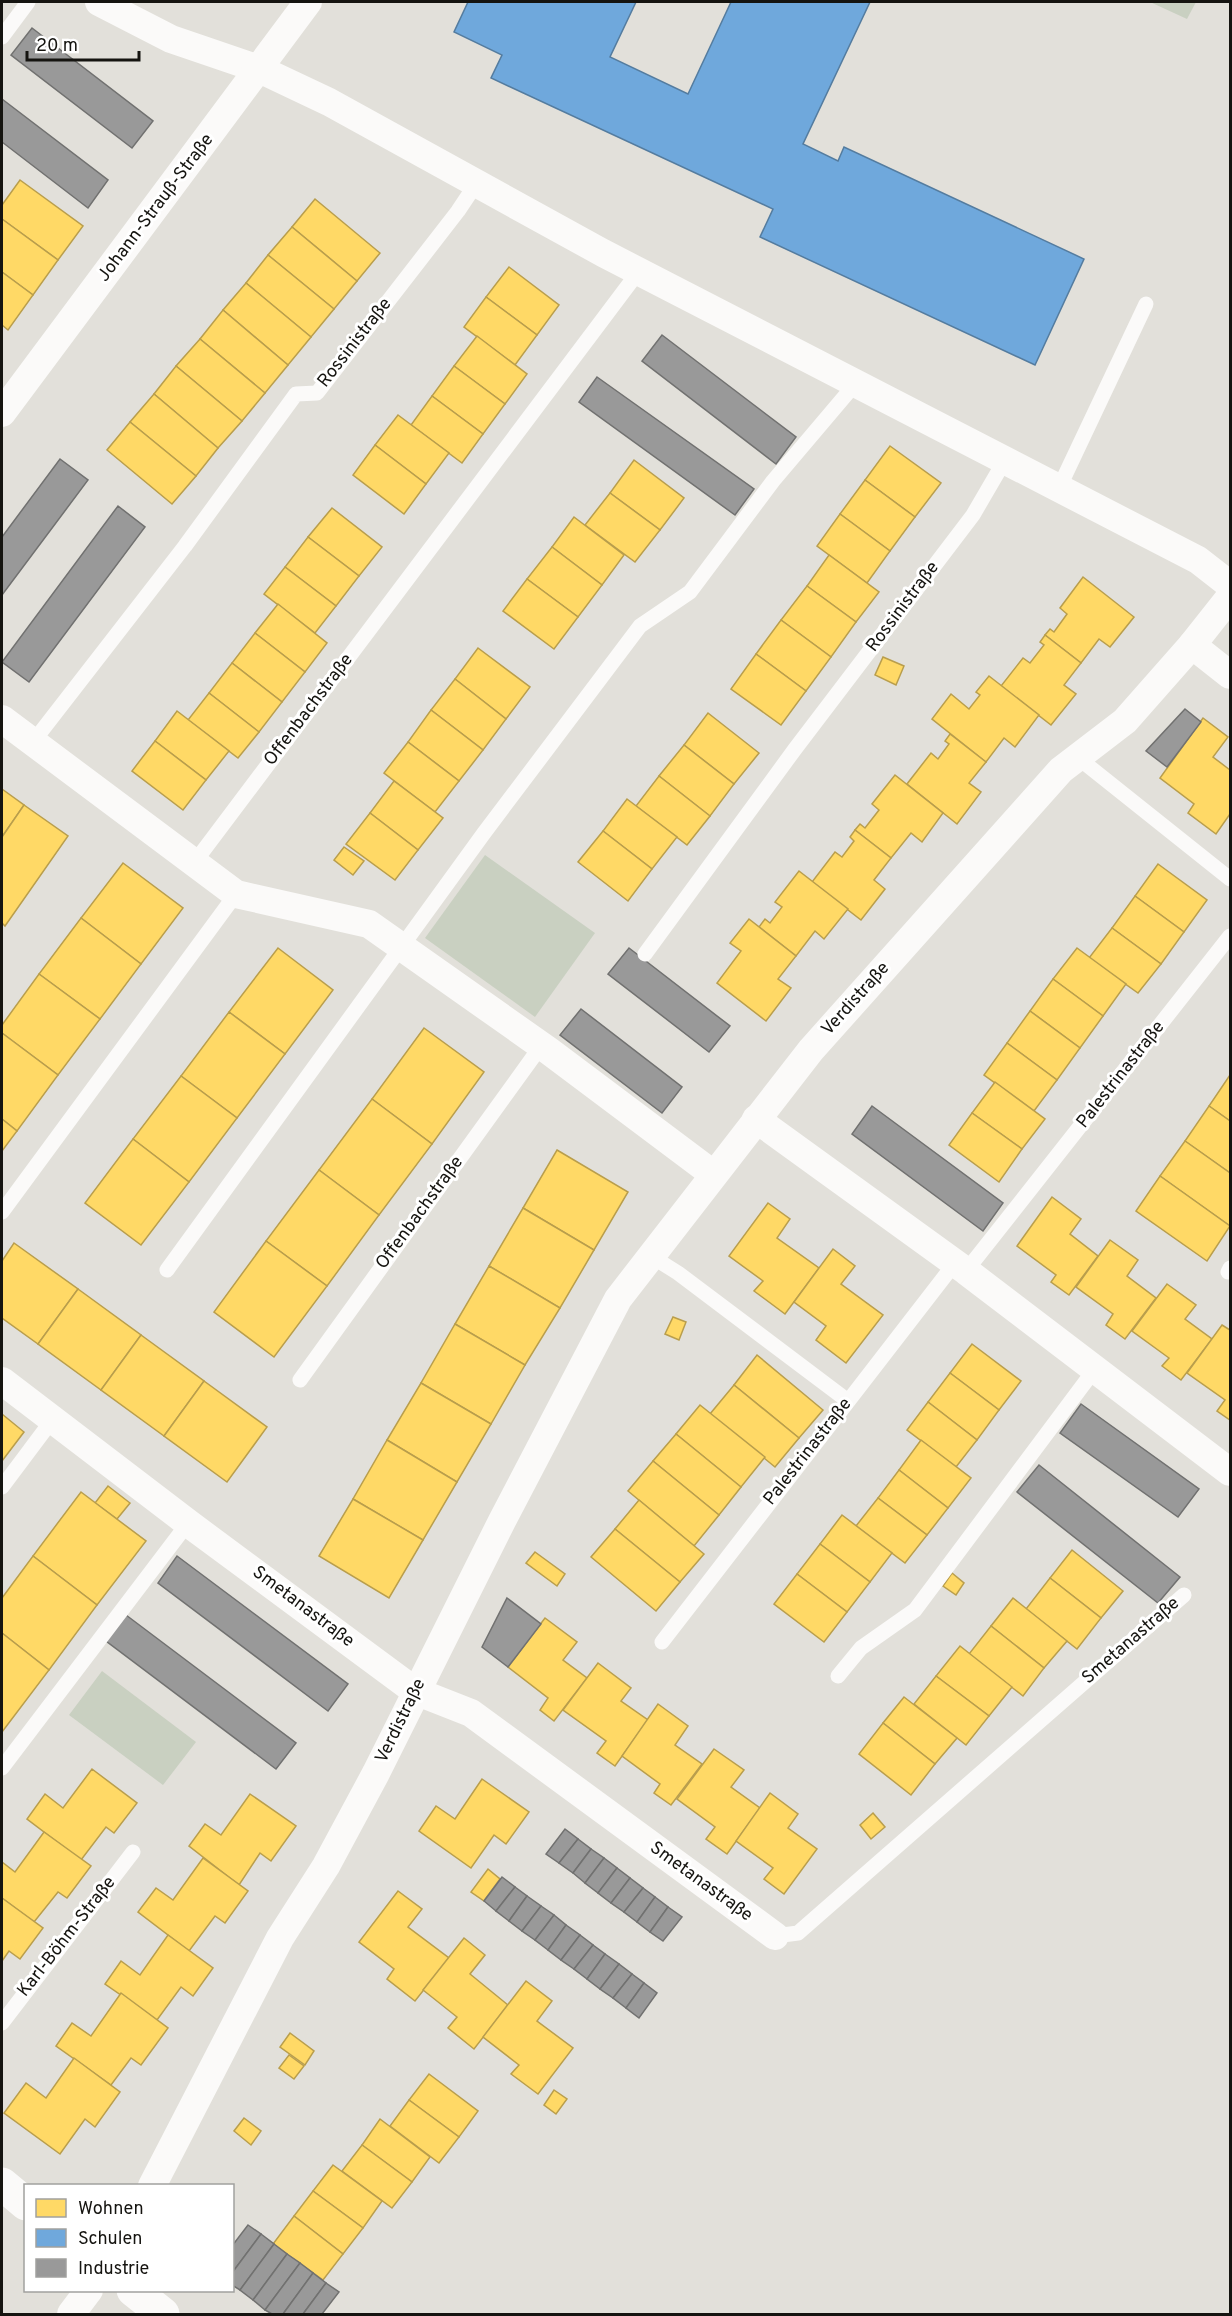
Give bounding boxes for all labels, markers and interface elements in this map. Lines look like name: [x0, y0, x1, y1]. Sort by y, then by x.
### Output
scale bar: [27, 24, 140, 62]
text: 20 m: [36, 35, 78, 58]
street label: Johann-Strauß-Straße: [93, 129, 219, 287]
street label: Rossinistraße: [313, 294, 397, 392]
street label: Rossinistraße: [861, 557, 945, 657]
street label: Offenbachstraße: [259, 649, 359, 771]
street label: Verdistraße: [817, 957, 895, 1041]
street label: Palestrinastraße: [1072, 1017, 1170, 1133]
street label: Offenbachstraße: [371, 1152, 469, 1274]
street label: Palestrinastraße: [759, 1394, 857, 1510]
street label: Smetanastraße: [247, 1561, 359, 1653]
street label: Smetanastraße: [1077, 1592, 1185, 1690]
street label: Verdistraße: [371, 1675, 431, 1767]
street label: Smetanastraße: [645, 1837, 757, 1927]
street label: Karl-Böhm-Straße: [13, 1872, 121, 2002]
legend: [24, 2184, 234, 2292]
text: Wohnen: [78, 2198, 144, 2221]
text: Schulen: [78, 2228, 142, 2251]
text: Industrie: [78, 2258, 149, 2281]

